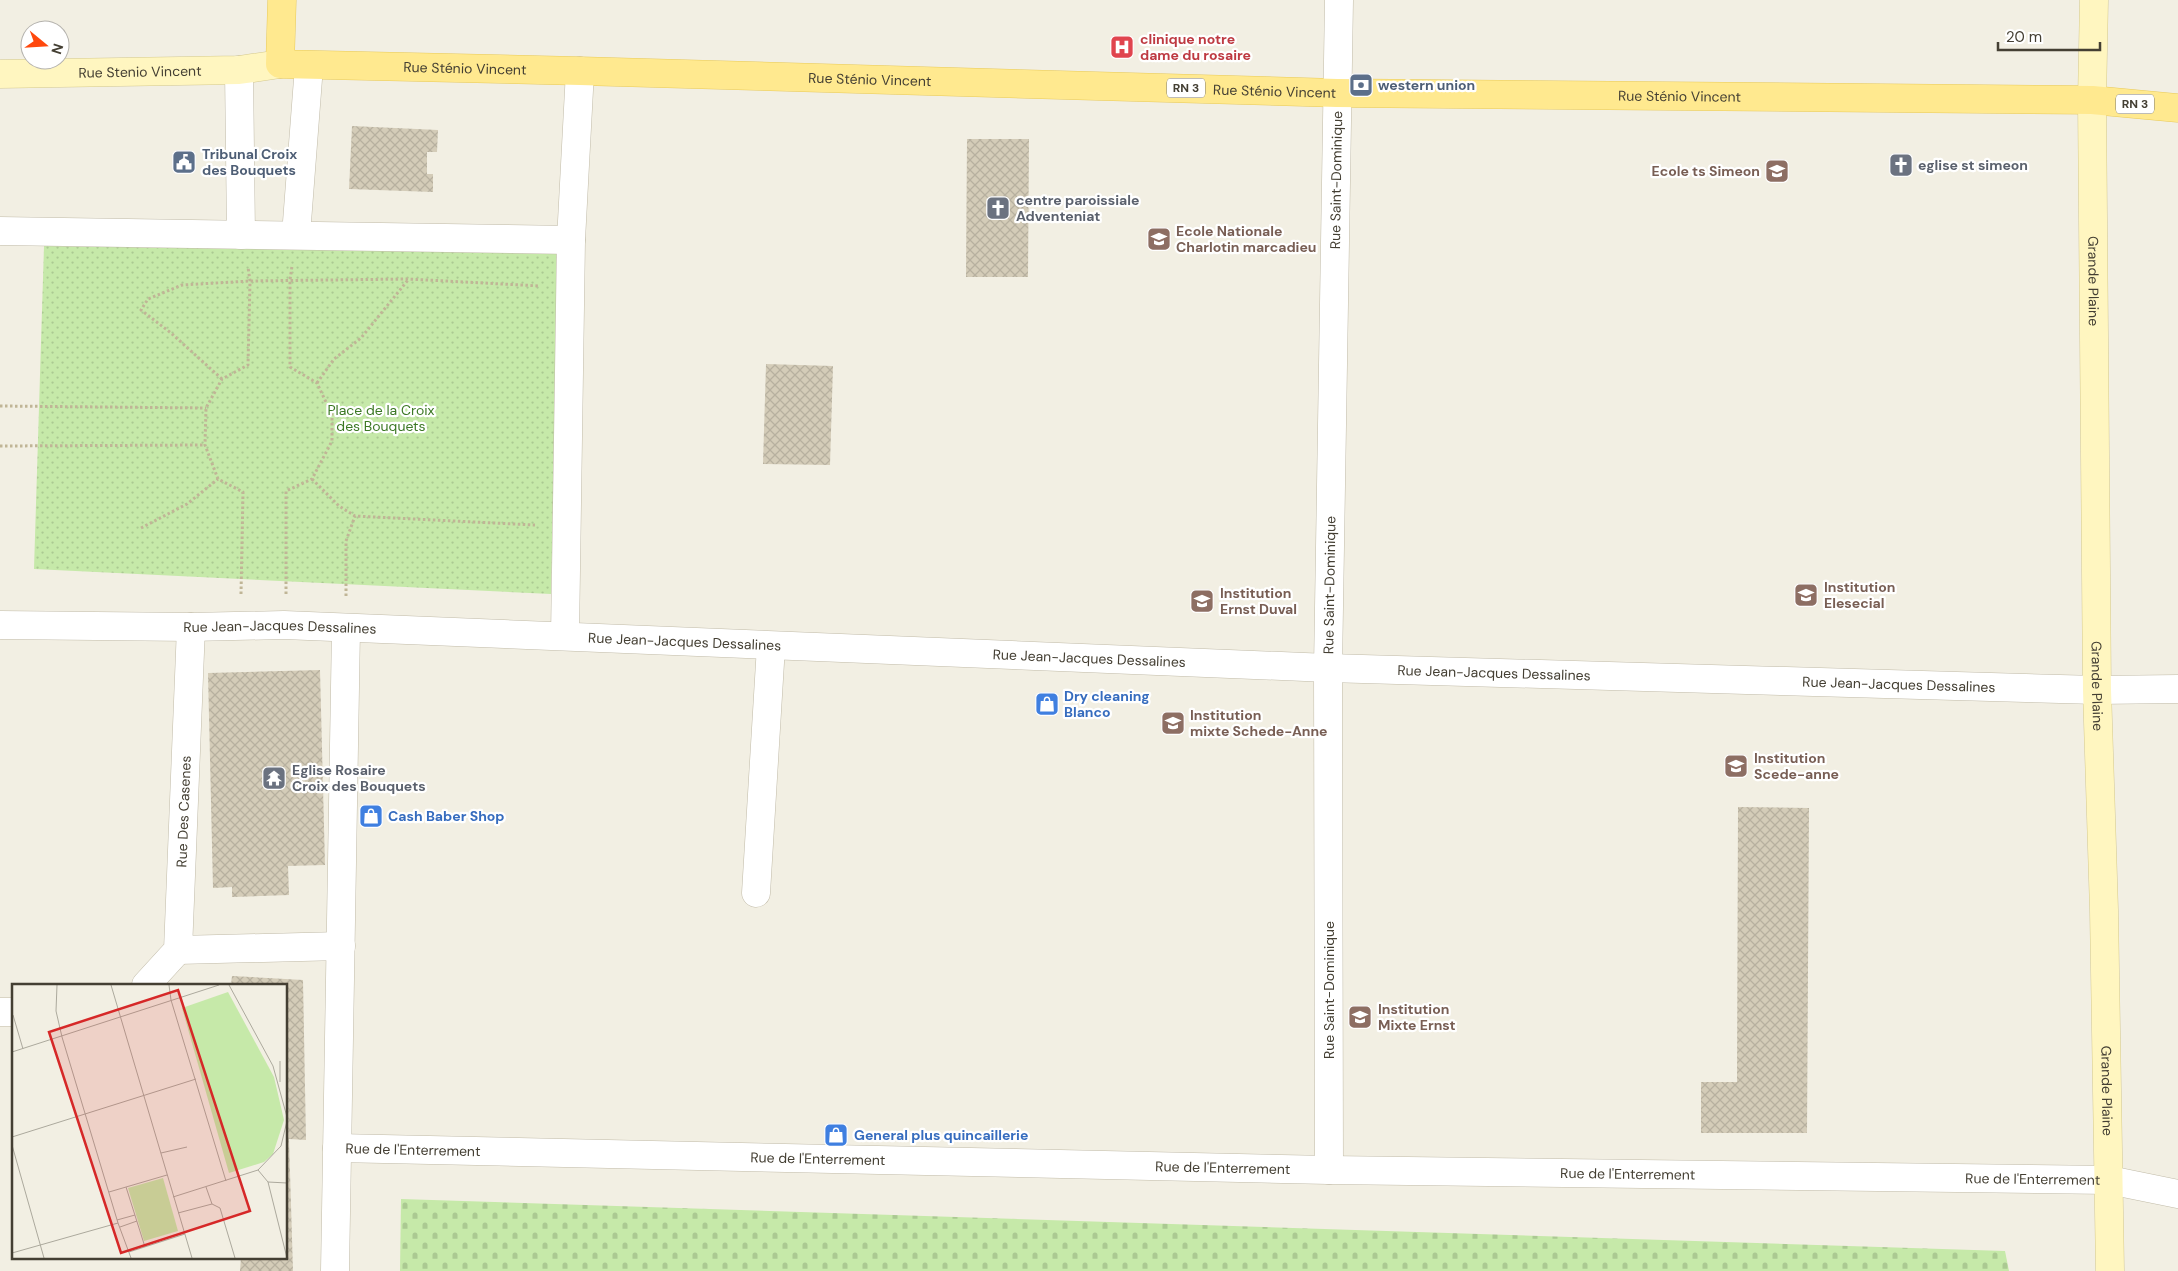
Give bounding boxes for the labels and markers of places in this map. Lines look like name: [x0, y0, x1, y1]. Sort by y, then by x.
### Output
place label: clinique notre dame du rosaire: [1140, 30, 1251, 64]
hospital icon: clinique notre dame du rosaire: [1109, 34, 1135, 60]
bank icon: western union: [1348, 72, 1374, 98]
place label: western union: [1378, 76, 1475, 94]
place label: Tribunal Croix des Bouquets: [202, 145, 297, 179]
public building icon: Tribunal Croix des Bouquets: [171, 149, 197, 175]
church icon: eglise st simeon: [1888, 152, 1914, 178]
place label: eglise st simeon: [1918, 156, 2028, 174]
school or university icon: Ecole ts Simeon: [1764, 158, 1790, 184]
place label: Ecole ts Simeon: [1651, 162, 1760, 180]
place label: centre paroissiale Adventeniat: [1016, 191, 1139, 225]
church icon: centre paroissiale Adventeniat: [985, 195, 1011, 221]
place label: Ecole Nationale Charlotin marcadieu: [1176, 222, 1317, 256]
school or university icon: Ecole Nationale Charlotin marcadieu: [1146, 226, 1172, 252]
place label: Institution Elesecial: [1824, 578, 1895, 612]
school or university icon: Institution Elesecial: [1793, 582, 1819, 608]
place label: Institution Ernst Duval: [1220, 584, 1297, 618]
school or university icon: Institution Ernst Duval: [1189, 588, 1215, 614]
place label: Dry cleaning Blanco: [1064, 687, 1150, 721]
shop icon: Dry cleaning Blanco: [1034, 691, 1060, 717]
place label: Institution mixte Schede-Anne: [1190, 706, 1328, 740]
school or university icon: Institution mixte Schede-Anne: [1160, 710, 1186, 736]
place label: Institution Scede-anne: [1754, 749, 1839, 783]
school or university icon: Institution Scede-anne: [1723, 753, 1749, 779]
place label: Eglise Rosaire Croix des Bouquets: [292, 761, 426, 795]
temple icon: Eglise Rosaire Croix des Bouquets: [261, 765, 287, 791]
shop icon: Cash Baber Shop: [358, 803, 384, 829]
place label: Cash Baber Shop: [388, 807, 505, 825]
place label: Institution Mixte Ernst: [1378, 1000, 1456, 1034]
school or university icon: Institution Mixte Ernst: [1347, 1004, 1373, 1030]
shop icon: General plus quincaillerie: [823, 1122, 849, 1148]
place label: General plus quincaillerie: [854, 1126, 1028, 1144]

